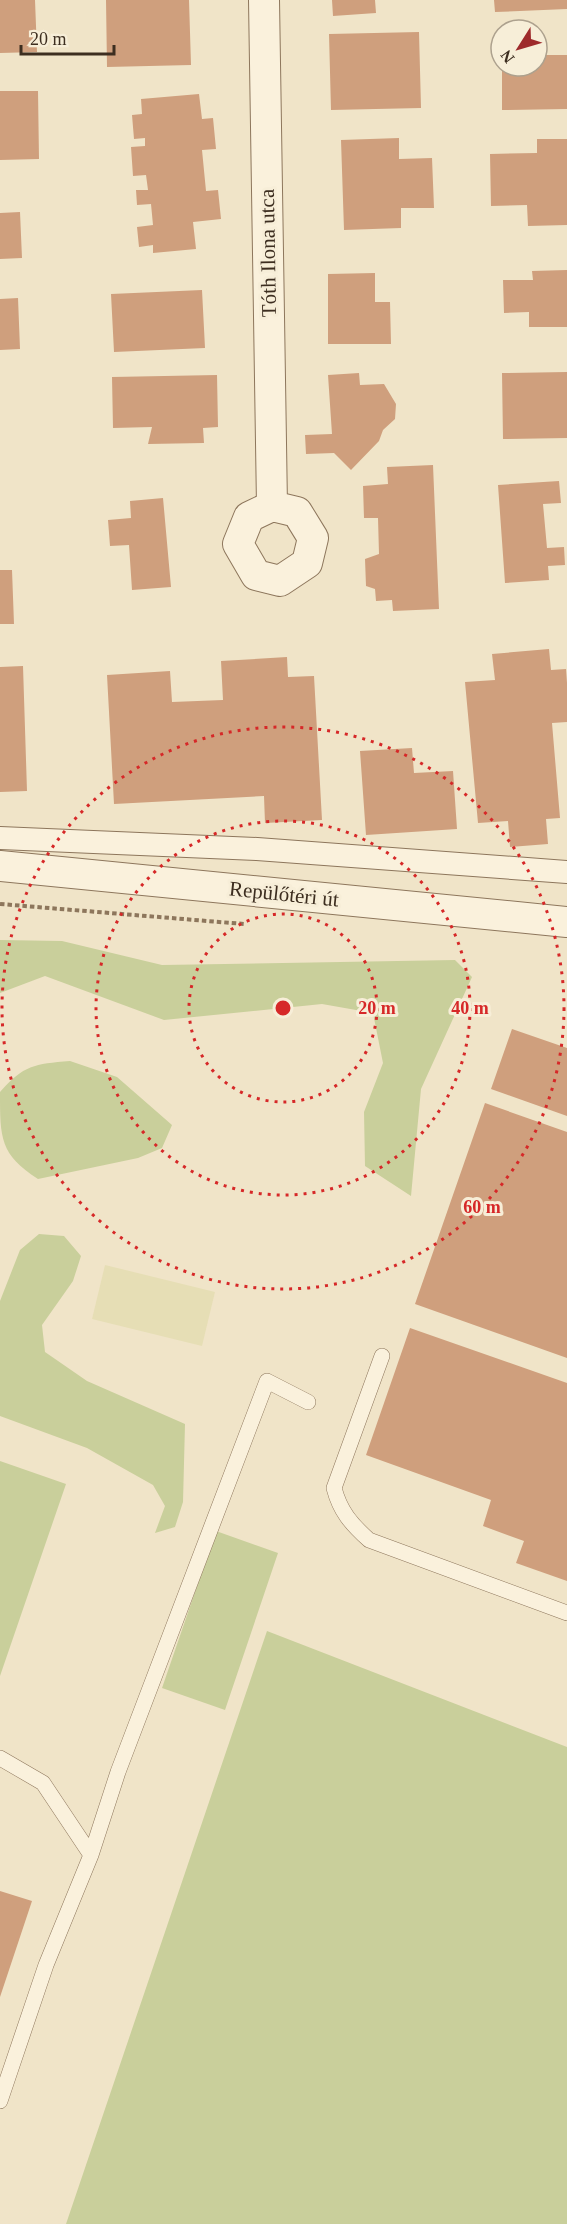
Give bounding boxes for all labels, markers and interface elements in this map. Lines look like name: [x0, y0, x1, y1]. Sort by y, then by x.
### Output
scale bar: [21, 18, 114, 56]
north arrow: [489, 18, 549, 78]
text: 20 m: [30, 29, 67, 49]
text: N: [497, 47, 518, 66]
street label: Tóth Ilona utca: [255, 188, 281, 317]
street label: Repülőtéri út: [228, 876, 340, 912]
centre of rings: [273, 998, 293, 1018]
text: 20 m: [358, 998, 396, 1018]
text: 40 m: [451, 998, 489, 1018]
text: 60 m: [463, 1197, 501, 1217]

